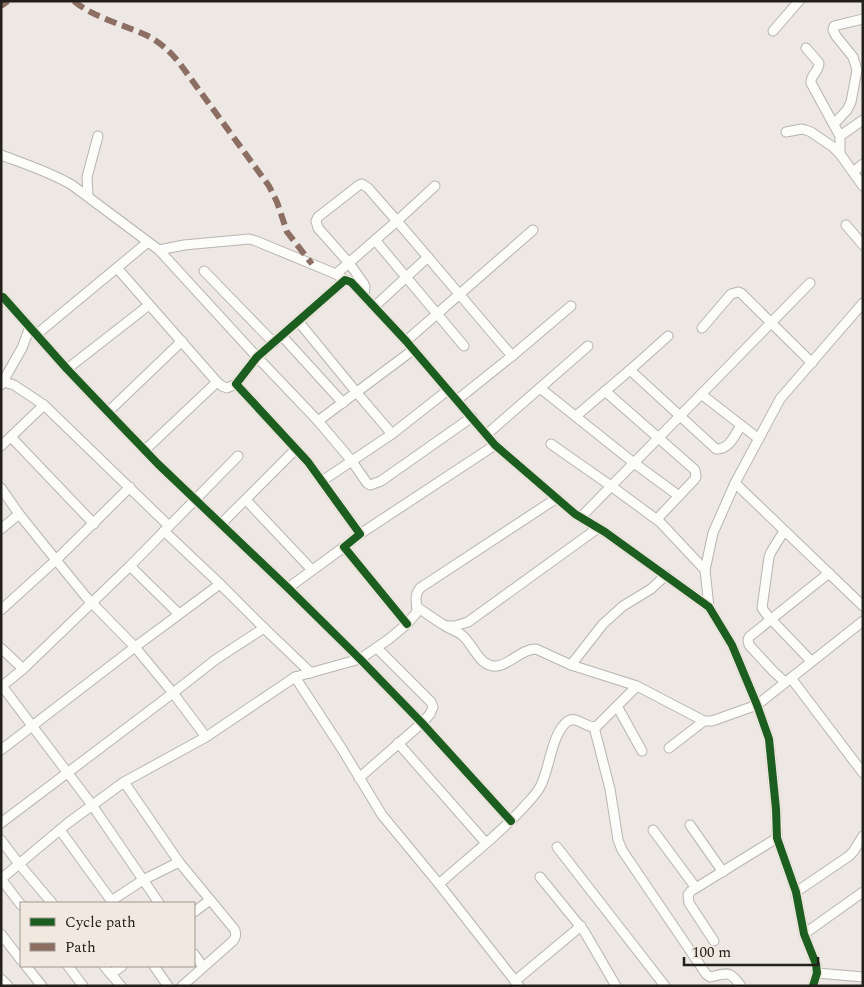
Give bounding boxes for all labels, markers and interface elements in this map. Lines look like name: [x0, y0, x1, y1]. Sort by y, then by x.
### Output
legend: [20, 902, 195, 967]
text: Cycle path: [65, 911, 136, 934]
scale bar: [684, 934, 818, 966]
text: Path: [65, 936, 96, 959]
text: 100 m: [692, 941, 731, 964]

